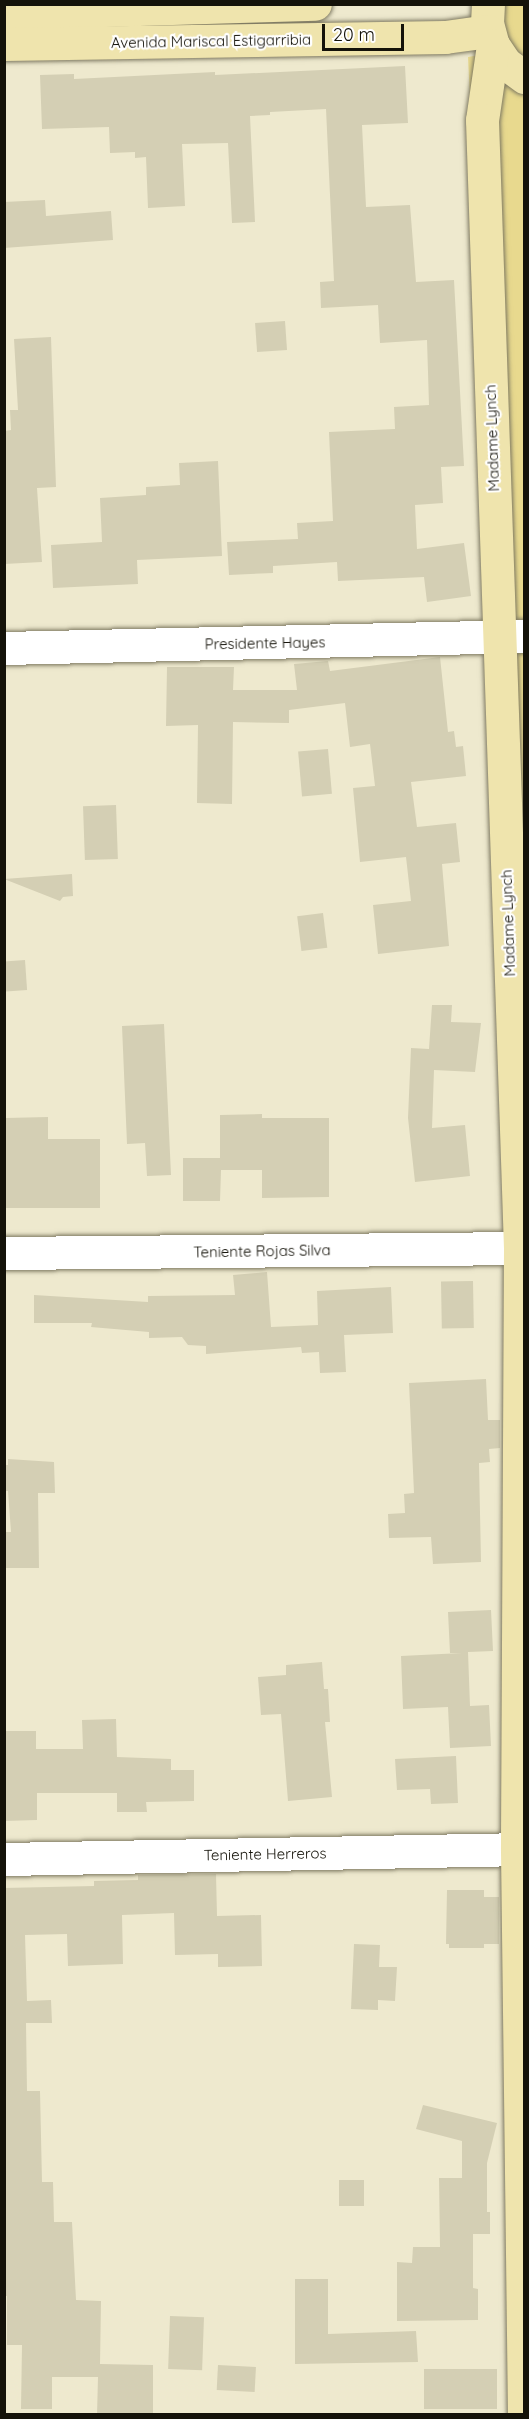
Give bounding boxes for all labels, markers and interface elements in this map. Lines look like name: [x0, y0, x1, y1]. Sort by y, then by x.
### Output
scale bar: [325, 12, 408, 50]
text: 20 m: [333, 23, 375, 46]
street label: Avenida Mariscal Estigarribia: [111, 30, 311, 52]
street label: Madame Lynch: [481, 384, 503, 492]
street label: Presidente Hayes: [204, 633, 326, 653]
street label: Madame Lynch: [497, 869, 519, 977]
street label: Teniente Rojas Silva: [193, 1241, 331, 1261]
street label: Teniente Herreros: [203, 1844, 327, 1864]

